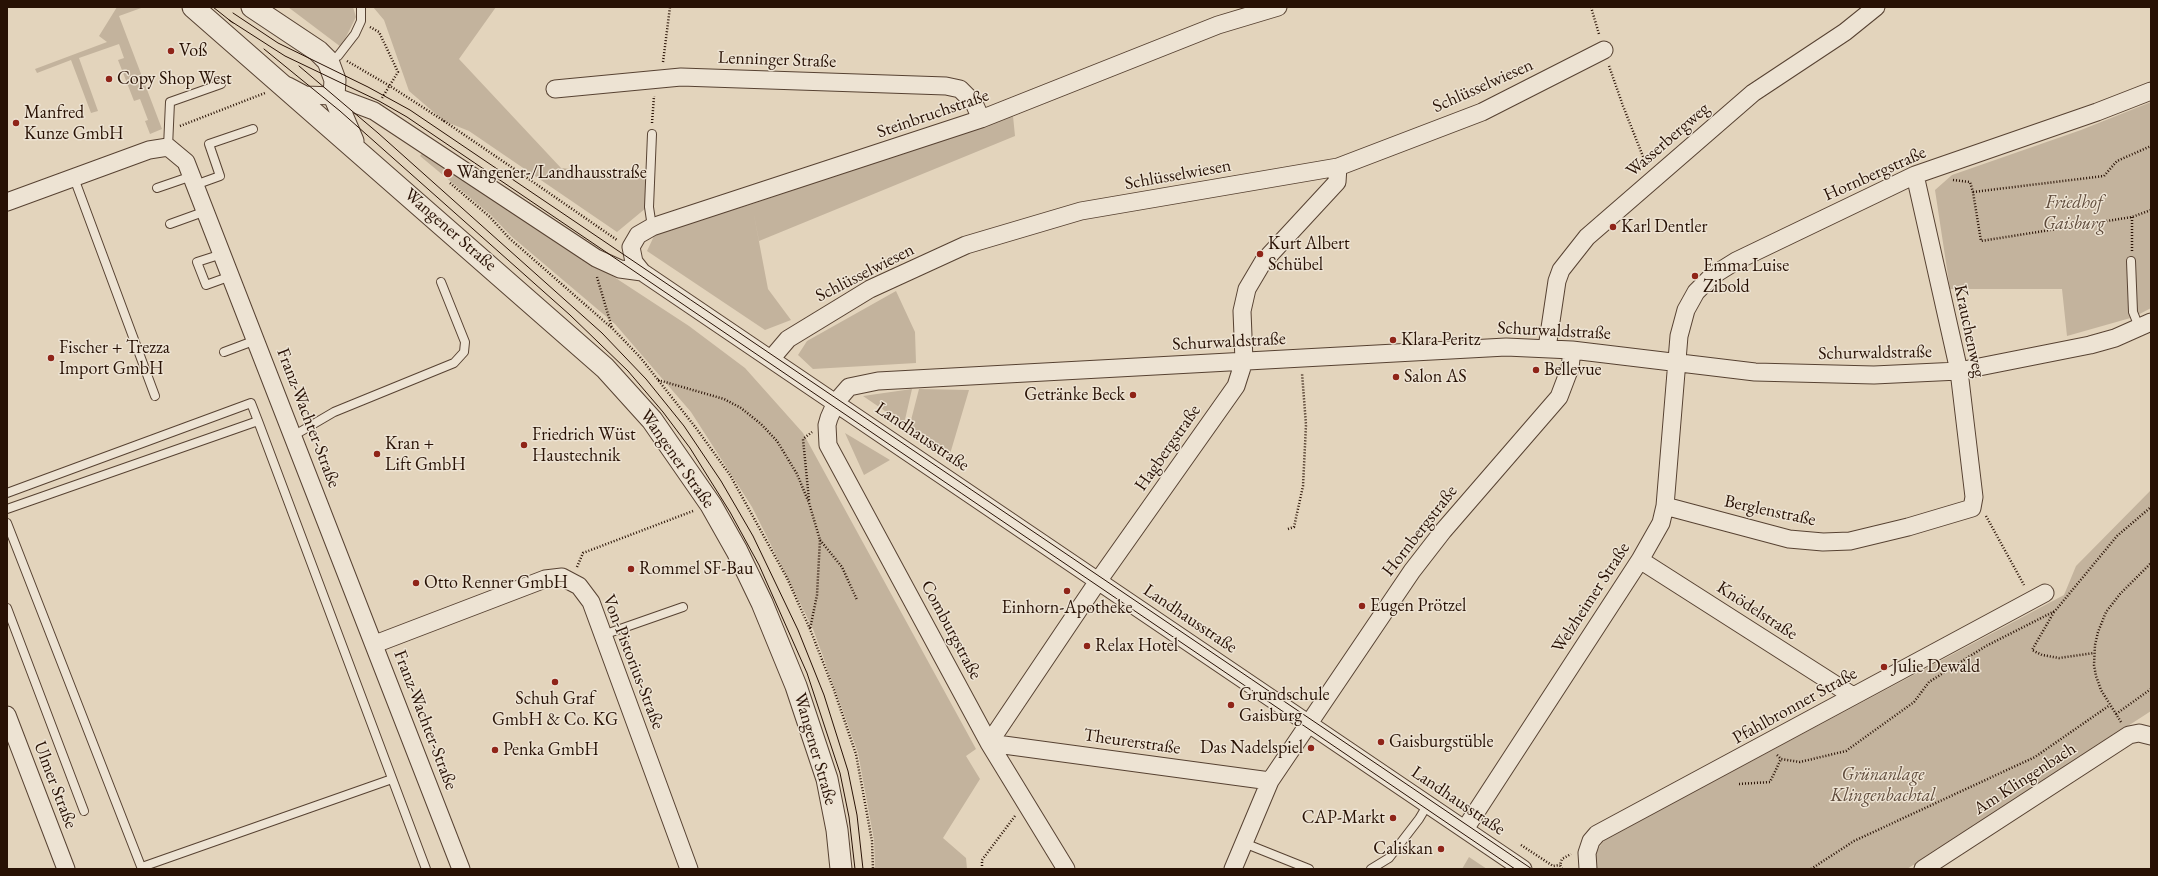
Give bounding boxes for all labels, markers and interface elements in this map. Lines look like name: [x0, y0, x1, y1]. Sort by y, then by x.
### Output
place label: Voß: [179, 40, 207, 62]
marker: Voß: [166, 46, 176, 56]
street label: Lenninger Straße: [718, 47, 836, 73]
street label: Schlüsselwiesen: [1429, 54, 1537, 118]
place label: Copy Shop West: [117, 68, 232, 90]
marker: Copy Shop West: [104, 74, 114, 84]
street label: Steinbruchstraße: [874, 85, 992, 143]
street label: Wasserbergweg: [1622, 98, 1714, 182]
place label: Manfred Kunze GmbH: [24, 102, 124, 144]
marker: Manfred Kunze GmbH: [11, 118, 21, 128]
street label: Hornbergstraße: [1820, 142, 1930, 206]
street label: Schlüsselwiesen: [1123, 155, 1233, 195]
place label: Wangener-/Landhausstraße: [457, 162, 647, 184]
marker: Wangener-/Landhausstraße: [442, 167, 454, 179]
street label: Wangener Straße: [399, 184, 501, 276]
park label: Friedhof Gaisburg: [2043, 192, 2105, 234]
place label: Karl Dentler: [1621, 216, 1707, 238]
marker: Karl Dentler: [1608, 222, 1618, 232]
place label: Kurt Albert Schübel: [1268, 233, 1350, 276]
street label: Schlüsselwiesen: [812, 239, 918, 307]
marker: Kurt Albert Schübel: [1255, 249, 1265, 259]
place label: Emma Luise Zibold: [1703, 255, 1789, 298]
marker: Emma Luise Zibold: [1690, 271, 1700, 281]
street label: Krauchenweg: [1949, 283, 1989, 379]
street label: Schurwaldstraße: [1497, 317, 1611, 345]
street label: Schurwaldstraße: [1172, 328, 1286, 356]
place label: Klara Peritz: [1401, 329, 1480, 351]
marker: Klara Peritz: [1388, 335, 1398, 345]
place label: Fischer + Trezza Import GmbH: [59, 337, 170, 380]
street label: Schurwaldstraße: [1818, 341, 1932, 365]
street label: Franz-Wachter-Straße: [271, 345, 345, 491]
marker: Fischer + Trezza Import GmbH: [46, 353, 56, 363]
place label: Bellevue: [1544, 359, 1602, 381]
marker: Bellevue: [1531, 365, 1541, 375]
place label: Salon AS: [1404, 366, 1467, 388]
marker: Salon AS: [1391, 372, 1401, 382]
place label: Getränke Beck: [1024, 384, 1125, 406]
marker: Getränke Beck: [1128, 390, 1138, 400]
street label: Landhausstraße: [871, 398, 973, 476]
street label: Hagbergstraße: [1130, 401, 1206, 495]
street label: Wangener Straße: [635, 405, 719, 513]
place label: Friedrich Wüst Haustechnik: [532, 424, 636, 466]
place label: Kran + Lift GmbH: [385, 433, 466, 476]
marker: Friedrich Wüst Haustechnik: [519, 440, 529, 450]
marker: Kran + Lift GmbH: [372, 449, 382, 459]
street label: Hornbergstraße: [1378, 481, 1462, 581]
street label: Berglenstraße: [1722, 491, 1818, 531]
street label: Welzheimer Straße: [1547, 539, 1635, 657]
place label: Rommel SF-Bau: [639, 558, 753, 580]
marker: Rommel SF-Bau: [626, 564, 636, 574]
place label: Otto Renner GmbH: [424, 572, 568, 594]
street label: Comburgstraße: [916, 577, 986, 683]
street label: Knödelstraße: [1713, 577, 1801, 645]
marker: Otto Renner GmbH: [411, 578, 421, 588]
street label: Landhausstraße: [1139, 580, 1241, 658]
marker: Einhorn-Apotheke: [1062, 586, 1072, 596]
street label: Von-Pistorius-Straße: [597, 592, 669, 732]
place label: Eugen Prötzel: [1370, 595, 1466, 617]
place label: Einhorn-Apotheke: [1002, 597, 1132, 619]
marker: Eugen Prötzel: [1357, 601, 1367, 611]
place label: Relax Hotel: [1095, 635, 1178, 657]
marker: Relax Hotel: [1082, 641, 1092, 651]
street label: Franz-Wachter-Straße: [388, 647, 462, 793]
place label: Julie Dewald: [1892, 656, 1980, 678]
marker: Julie Dewald: [1879, 662, 1889, 672]
street label: Pfahlbronner Straße: [1729, 663, 1861, 749]
marker: Schuh Graf GmbH & Co. KG: [550, 677, 560, 687]
place label: Grundschule Gaisburg: [1239, 684, 1329, 726]
place label: Schuh Graf GmbH & Co. KG: [492, 688, 618, 730]
street label: Wangener Straße: [789, 690, 841, 808]
marker: Grundschule Gaisburg: [1226, 700, 1236, 710]
street label: Theurerstraße: [1082, 725, 1182, 759]
place label: Gaisburgstüble: [1389, 731, 1493, 753]
place label: Das Nadelspiel: [1200, 737, 1303, 759]
marker: Gaisburgstüble: [1376, 737, 1386, 747]
street label: Ulmer Straße: [29, 738, 81, 832]
street label: Am Klingenbach: [1970, 738, 2080, 820]
place label: Penka GmbH: [503, 739, 599, 761]
marker: Das Nadelspiel: [1306, 743, 1316, 753]
marker: Penka GmbH: [490, 745, 500, 755]
street label: Landhausstraße: [1407, 762, 1509, 840]
park label: Grünanlage Klingenbachtal: [1831, 764, 1935, 806]
place label: CAP-Markt: [1302, 807, 1385, 829]
marker: CAP-Markt: [1388, 813, 1398, 823]
place label: Caliskan: [1373, 838, 1433, 860]
marker: Caliskan: [1436, 844, 1446, 854]

